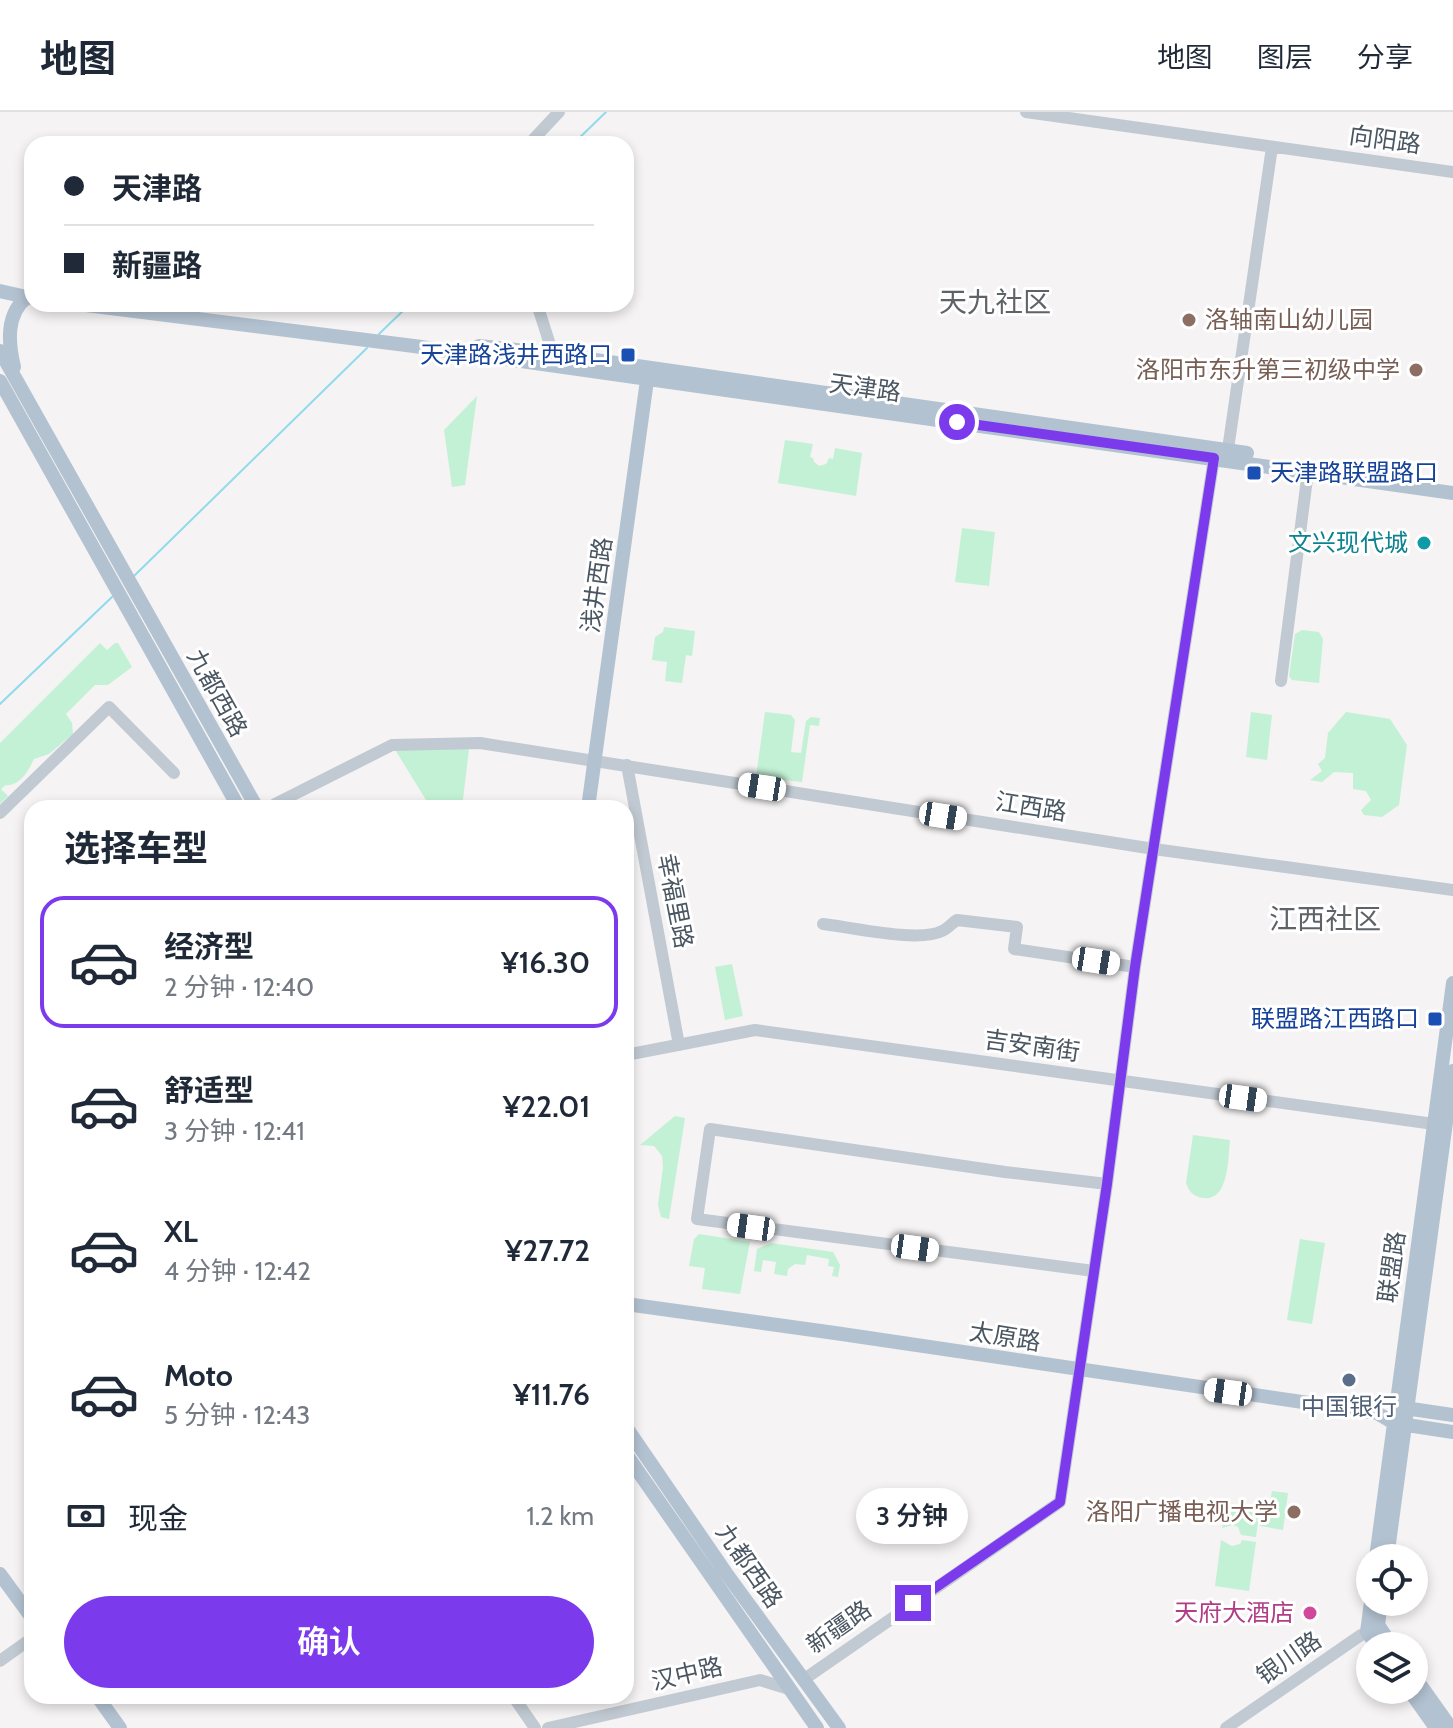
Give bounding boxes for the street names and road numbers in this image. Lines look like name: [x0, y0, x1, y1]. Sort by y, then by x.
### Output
street label: 向阳路: [1347, 120, 1423, 159]
street label: 天津路: [827, 368, 903, 407]
street label: 浅井西路: [575, 535, 618, 634]
street label: 九都西路: [181, 644, 253, 742]
street label: 江西路: [993, 787, 1069, 826]
street label: 幸福里路: [652, 851, 699, 951]
street label: 吉安南街: [983, 1024, 1082, 1067]
street label: 联盟路: [1372, 1229, 1411, 1305]
street label: 太原路: [967, 1317, 1043, 1356]
street label: 九都西路: [710, 1518, 789, 1613]
street label: 新疆路: [801, 1594, 877, 1659]
street label: 银川路: [1251, 1625, 1327, 1690]
street label: 汉中路: [649, 1651, 725, 1696]

